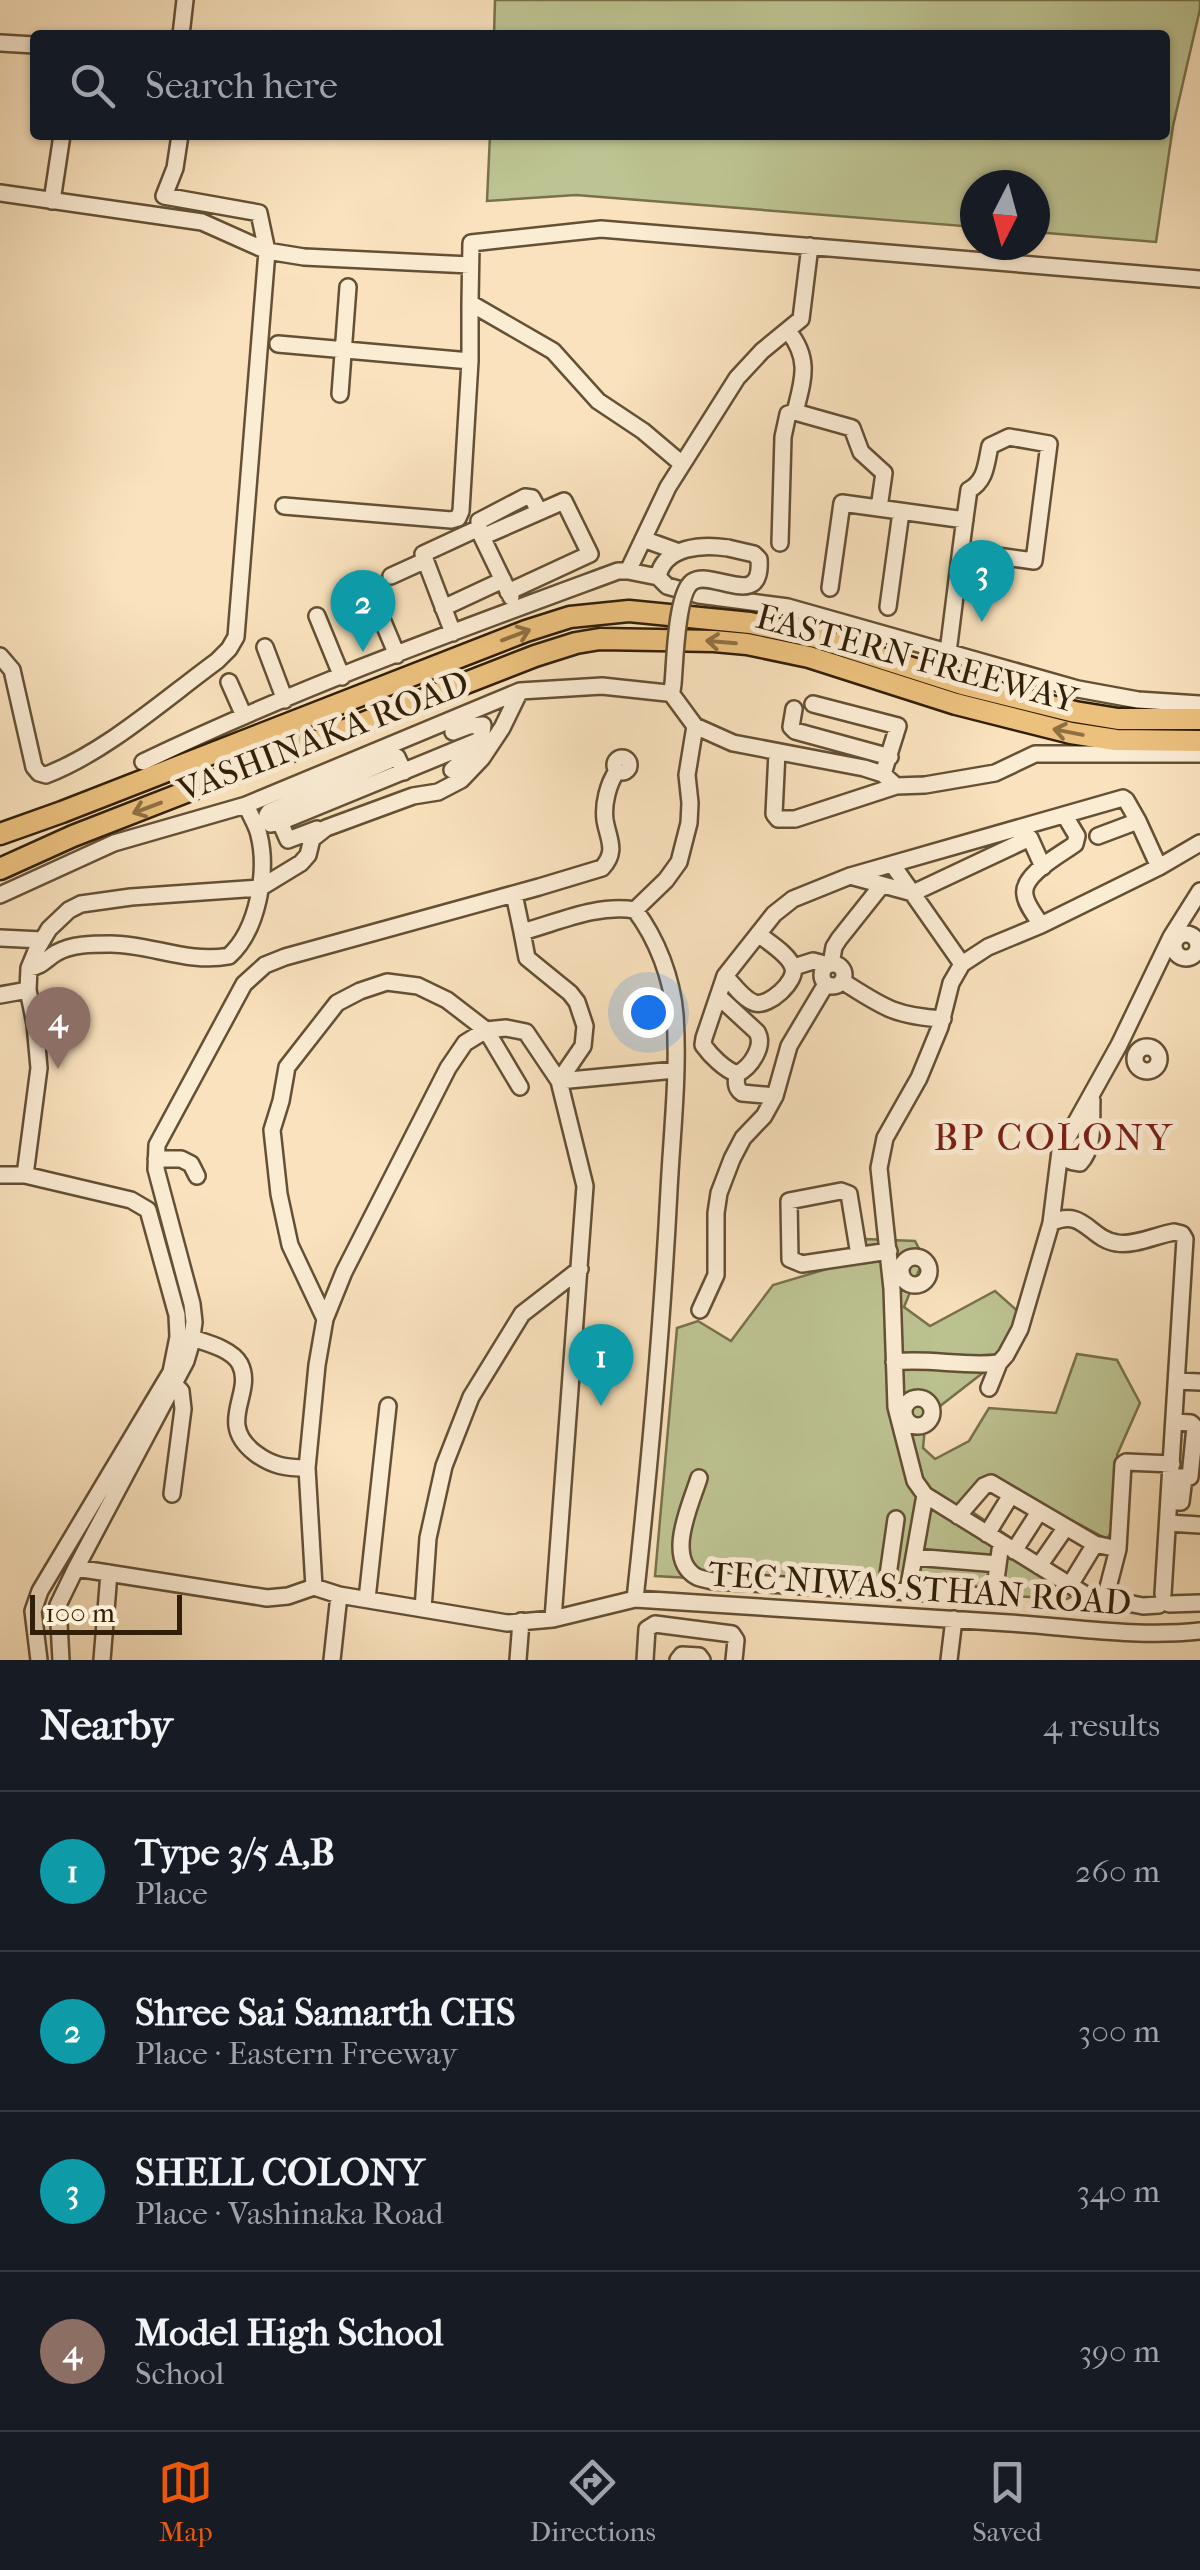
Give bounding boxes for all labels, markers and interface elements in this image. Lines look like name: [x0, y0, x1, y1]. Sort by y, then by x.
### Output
search box: [30, 30, 1170, 140]
icon: search: [65, 58, 120, 113]
text: Search here: [145, 63, 338, 108]
north arrow: [960, 170, 1050, 260]
pin: 3: [950, 540, 1014, 622]
pin: 2: [330, 570, 396, 652]
street label: EASTERN FREEWAY: [752, 596, 1083, 721]
one-way arrow: [499, 625, 530, 643]
one-way arrow: [705, 632, 737, 651]
street label: VASHINAKA ROAD: [171, 662, 474, 811]
one-way arrow: [1052, 722, 1085, 741]
one-way arrow: [132, 800, 162, 818]
pin: 4: [26, 986, 90, 1069]
your location: [623, 987, 674, 1038]
district label: BP COLONY: [933, 1115, 1175, 1160]
pin: 1: [568, 1324, 634, 1406]
street label: TEC NIWAS STHAN ROAD: [707, 1553, 1133, 1624]
scale bar: [30, 1590, 182, 1634]
text: 100 m: [45, 1596, 115, 1629]
text: Nearby: [40, 1701, 172, 1750]
text: 4 results: [1043, 1707, 1160, 1744]
text: Type 3/5 A,B: [135, 1830, 335, 1875]
text: 1: [67, 1853, 78, 1890]
text: 260 m: [1075, 1853, 1160, 1890]
text: Place: [135, 1875, 208, 1912]
text: Shree Sai Samarth CHS: [135, 1990, 515, 2035]
text: 2: [64, 2013, 81, 2050]
text: 300 m: [1078, 2013, 1160, 2050]
text: Place · Eastern Freeway: [135, 2035, 457, 2072]
text: SHELL COLONY: [135, 2150, 425, 2195]
text: 3: [66, 2173, 79, 2210]
text: 340 m: [1077, 2173, 1160, 2210]
text: Place · Vashinaka Road: [135, 2195, 443, 2232]
text: Model High School: [135, 2310, 444, 2355]
text: 4: [63, 2333, 82, 2370]
text: 390 m: [1079, 2333, 1160, 2370]
text: School: [135, 2355, 224, 2392]
tab: Map: [158, 2455, 213, 2548]
tab: Directions: [530, 2455, 656, 2548]
tab: Saved: [972, 2455, 1042, 2548]

